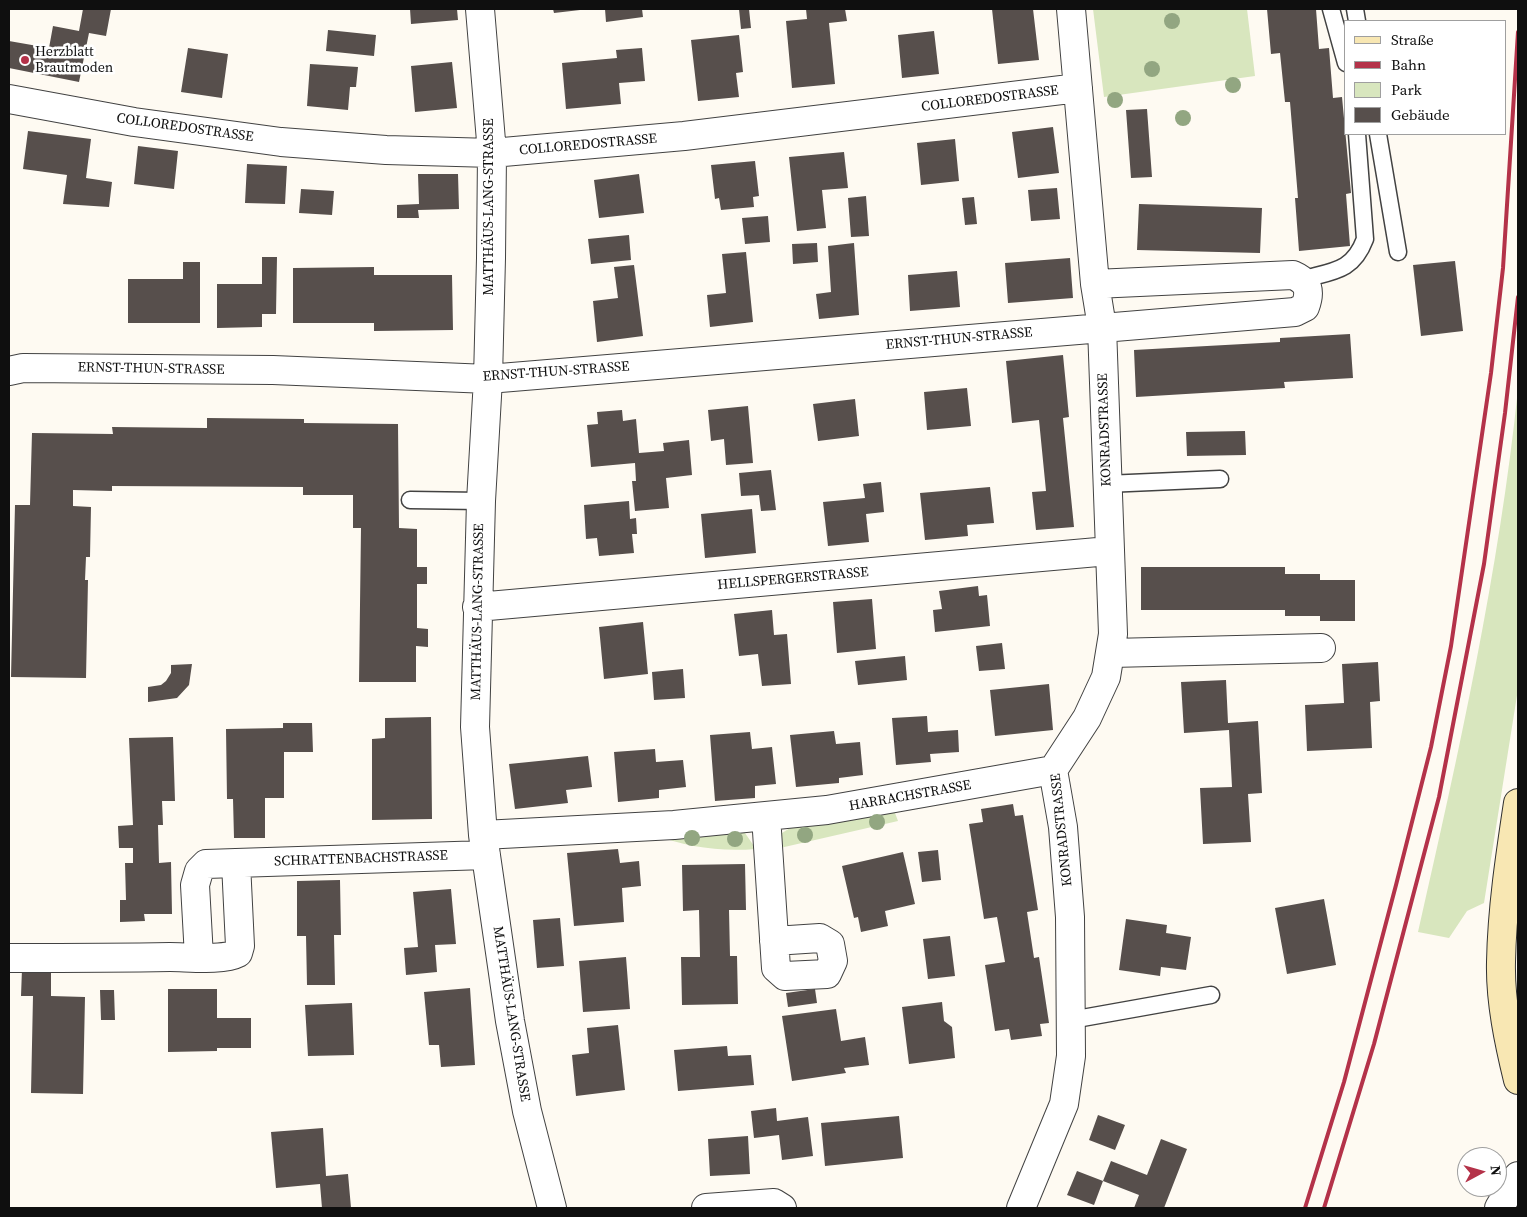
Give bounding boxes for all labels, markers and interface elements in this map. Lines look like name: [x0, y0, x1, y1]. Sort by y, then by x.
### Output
legend: [1344, 20, 1507, 135]
text: Straße: [1391, 29, 1434, 50]
place label: Herzblatt Brautmoden: [35, 44, 113, 76]
marker: Herzblatt Brautmoden: [19, 54, 31, 66]
text: Bahn: [1391, 54, 1426, 75]
text: Park: [1391, 79, 1422, 100]
street label: COLLOREDOSTRASSE: [920, 82, 1060, 116]
text: Gebäude: [1391, 104, 1450, 125]
street label: COLLOREDOSTRASSE: [115, 110, 255, 146]
street label: MATTHÄUS-LANG-STRASSE: [481, 118, 497, 296]
street label: COLLOREDOSTRASSE: [518, 131, 658, 159]
street label: ERNST-THUN-STRASSE: [885, 324, 1033, 354]
street label: ERNST-THUN-STRASSE: [482, 358, 630, 386]
street label: ERNST-THUN-STRASSE: [77, 359, 225, 379]
street label: KONRADSTRASSE: [1095, 373, 1115, 487]
street label: MATTHÄUS-LANG-STRASSE: [468, 523, 488, 701]
street label: HELLSPERGERSTRASSE: [717, 564, 869, 594]
street label: KONRADSTRASSE: [1048, 773, 1076, 887]
street label: HARRACHSTRASSE: [848, 777, 972, 815]
street label: SCHRATTENBACHSTRASSE: [274, 848, 448, 870]
street label: MATTHÄUS-LANG-STRASSE: [489, 925, 533, 1103]
north arrow: [1457, 1147, 1507, 1197]
text: N: [1485, 1164, 1506, 1177]

